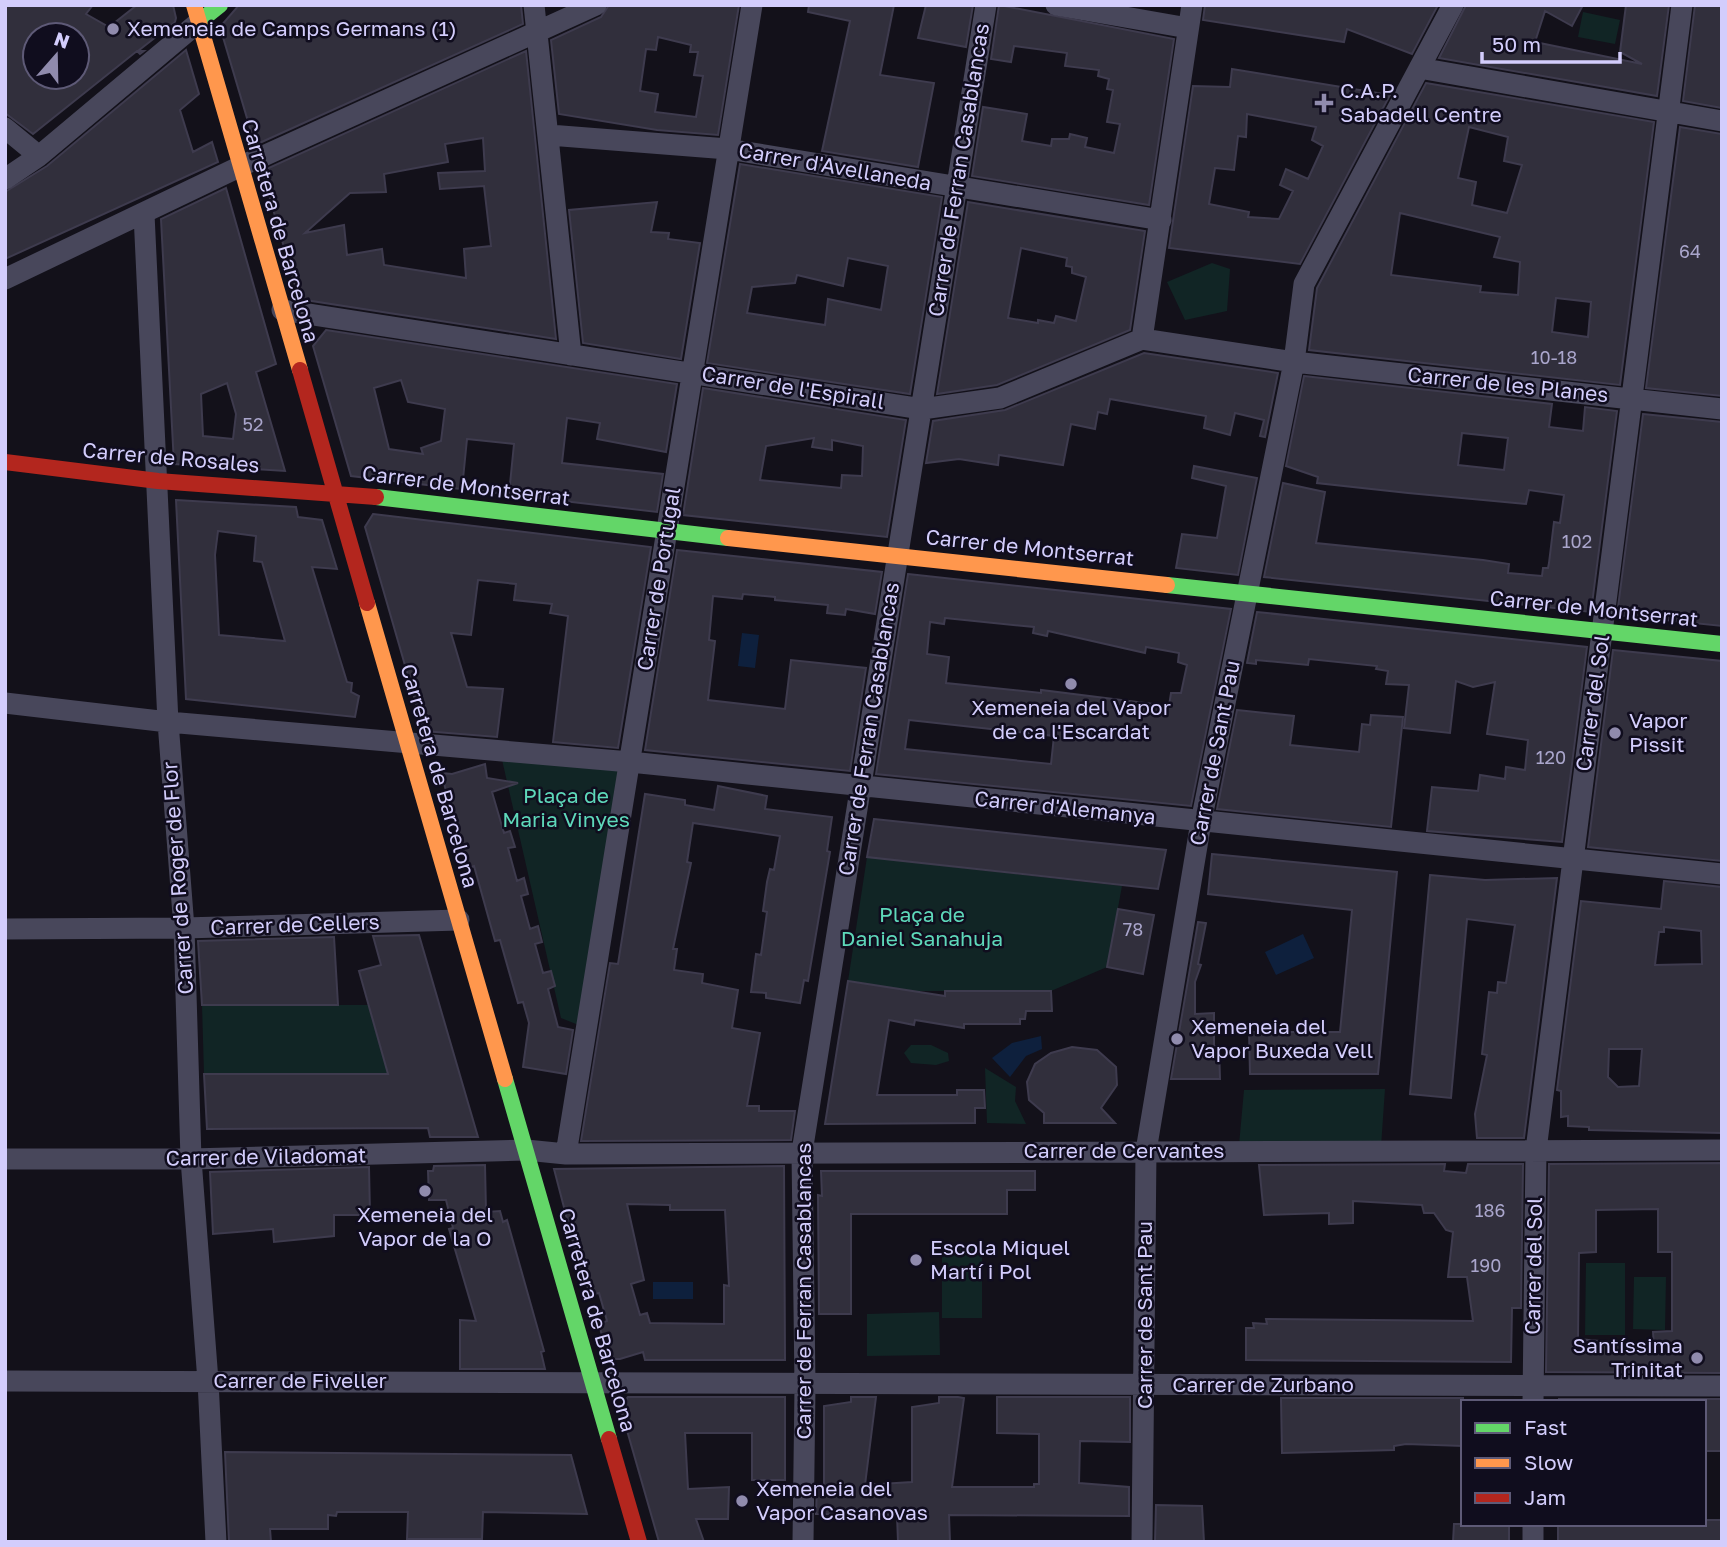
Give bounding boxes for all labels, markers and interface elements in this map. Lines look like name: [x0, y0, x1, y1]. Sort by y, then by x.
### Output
place label: Xemeneia de Camps Germans (1): [127, 15, 457, 41]
north arrow: [21, 21, 91, 91]
marker: Xemeneia de Camps Germans (1): [105, 21, 121, 37]
street label: Carrer de Ferran Casablancas: [922, 21, 994, 319]
scale bar: [1482, 21, 1620, 65]
text: N: [51, 26, 73, 53]
text: 50 m: [1492, 31, 1541, 57]
place label: C.A.P. Sabadell Centre: [1340, 77, 1502, 127]
marker: C.A.P. Sabadell Centre: [1314, 93, 1334, 113]
street label: Carretera de Barcelona: [236, 116, 325, 346]
street label: Carrer d'Avellaneda: [737, 136, 934, 196]
house number: 64: [1679, 240, 1701, 262]
house number: 10-18: [1531, 346, 1577, 368]
street label: Carrer de l'Espirall: [700, 360, 886, 414]
street label: Carrer de les Planes: [1406, 361, 1610, 407]
house number: 52: [243, 413, 263, 435]
street label: Carrer de Rosales: [81, 436, 261, 478]
street label: Carrer de Montserrat: [361, 459, 572, 511]
street label: Carrer de Portugal: [631, 485, 685, 673]
street label: Carrer de Montserrat: [925, 523, 1136, 571]
house number: 102: [1562, 530, 1592, 552]
street label: Carrer de Ferran Casablancas: [832, 580, 904, 878]
street label: Carrer de Montserrat: [1489, 584, 1700, 632]
street label: Carrer del Sol: [1570, 633, 1614, 773]
street label: Carrer de Sant Pau: [1183, 658, 1245, 848]
street label: Carretera de Barcelona: [395, 661, 484, 891]
marker: Xemeneia del Vapor de ca l'Escardat: [1063, 676, 1079, 692]
place label: Xemeneia del Vapor de ca l'Escardat: [971, 694, 1171, 744]
place label: Vapor Pissit: [1629, 707, 1687, 757]
marker: Vapor Pissit: [1607, 725, 1623, 741]
house number: 120: [1536, 746, 1566, 768]
street label: Carrer de Roger de Flor: [156, 761, 198, 996]
park label: Plaça de Maria Vinyes: [502, 782, 630, 832]
street label: Carrer d'Alemanya: [973, 785, 1157, 829]
park label: Plaça de Daniel Sanahuja: [841, 901, 1003, 951]
street label: Carrer de Cellers: [210, 908, 380, 940]
house number: 78: [1123, 918, 1143, 940]
place label: Xemeneia del Vapor Buxeda Vell: [1191, 1013, 1373, 1063]
marker: Xemeneia del Vapor Buxeda Vell: [1169, 1031, 1185, 1047]
street label: Carrer de Cervantes: [1024, 1137, 1224, 1163]
street label: Carrer de Viladomat: [165, 1141, 367, 1171]
street label: Carrer de Ferran Casablancas: [790, 1143, 816, 1439]
marker: Xemeneia del Vapor de la O: [417, 1183, 433, 1199]
street label: Carrer del Sol: [1519, 1197, 1547, 1335]
house number: 186: [1475, 1199, 1505, 1221]
place label: Xemeneia del Vapor de la O: [357, 1201, 493, 1251]
street label: Carretera de Barcelona: [553, 1205, 642, 1435]
street label: Carrer de Sant Pau: [1131, 1221, 1157, 1409]
place label: Escola Miquel Martí i Pol: [930, 1234, 1070, 1284]
marker: Escola Miquel Martí i Pol: [908, 1252, 924, 1268]
house number: 190: [1471, 1254, 1501, 1276]
place label: Santíssima Trinitat: [1573, 1332, 1683, 1382]
marker: Santíssima Trinitat: [1689, 1350, 1705, 1366]
street label: Carrer de Fiveller: [213, 1367, 387, 1393]
street label: Carrer de Zurbano: [1172, 1371, 1354, 1397]
legend: [1461, 1400, 1706, 1526]
text: Fast: [1524, 1414, 1567, 1440]
text: Slow: [1524, 1449, 1573, 1475]
place label: Xemeneia del Vapor Casanovas: [756, 1475, 928, 1525]
text: Jam: [1524, 1484, 1566, 1510]
marker: Xemeneia del Vapor Casanovas: [734, 1493, 750, 1509]

